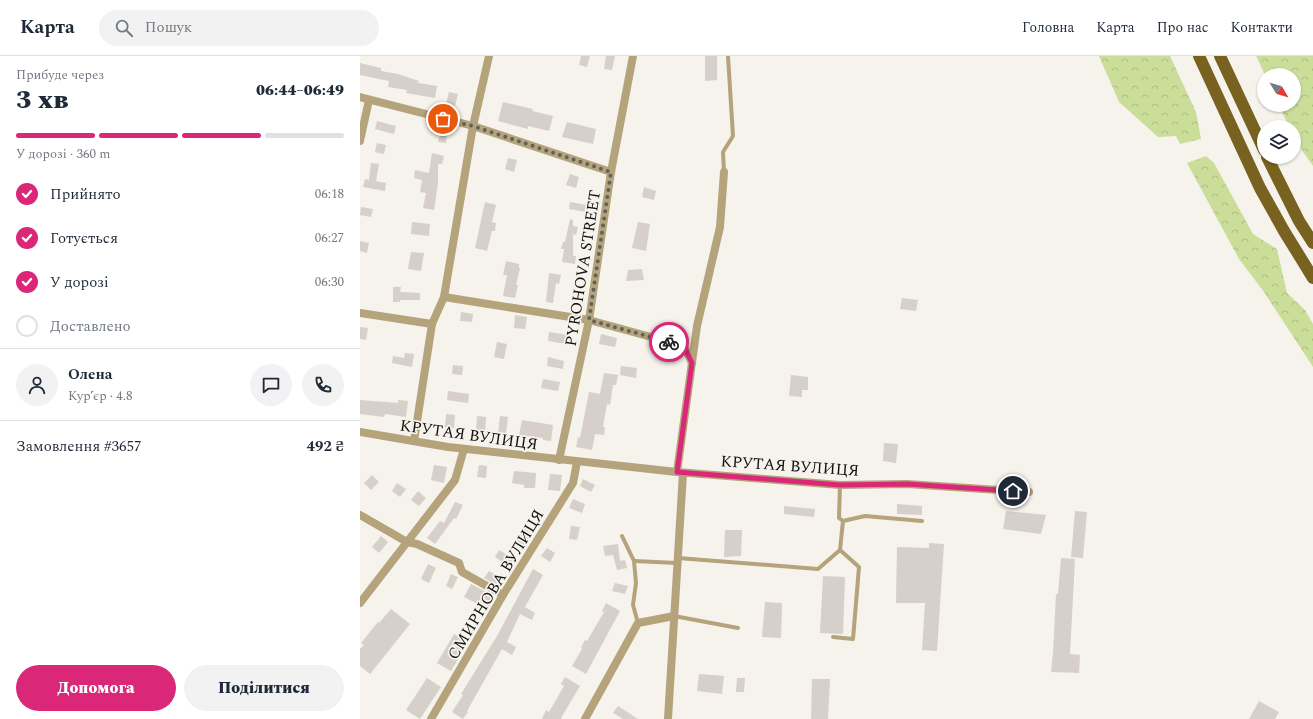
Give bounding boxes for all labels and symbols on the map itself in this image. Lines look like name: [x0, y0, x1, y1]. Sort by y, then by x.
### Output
north arrow: [1257, 68, 1301, 112]
pin: [426, 102, 460, 136]
street label: PYROHOVA STREET: [559, 188, 607, 348]
courier: [649, 322, 689, 362]
street label: КРУТАЯ ВУЛИЦЯ: [398, 413, 539, 457]
street label: КРУТАЯ ВУЛИЦЯ: [720, 449, 860, 483]
pin: [996, 474, 1030, 508]
street label: СМИРНОВА ВУЛИЦЯ: [441, 505, 550, 664]

